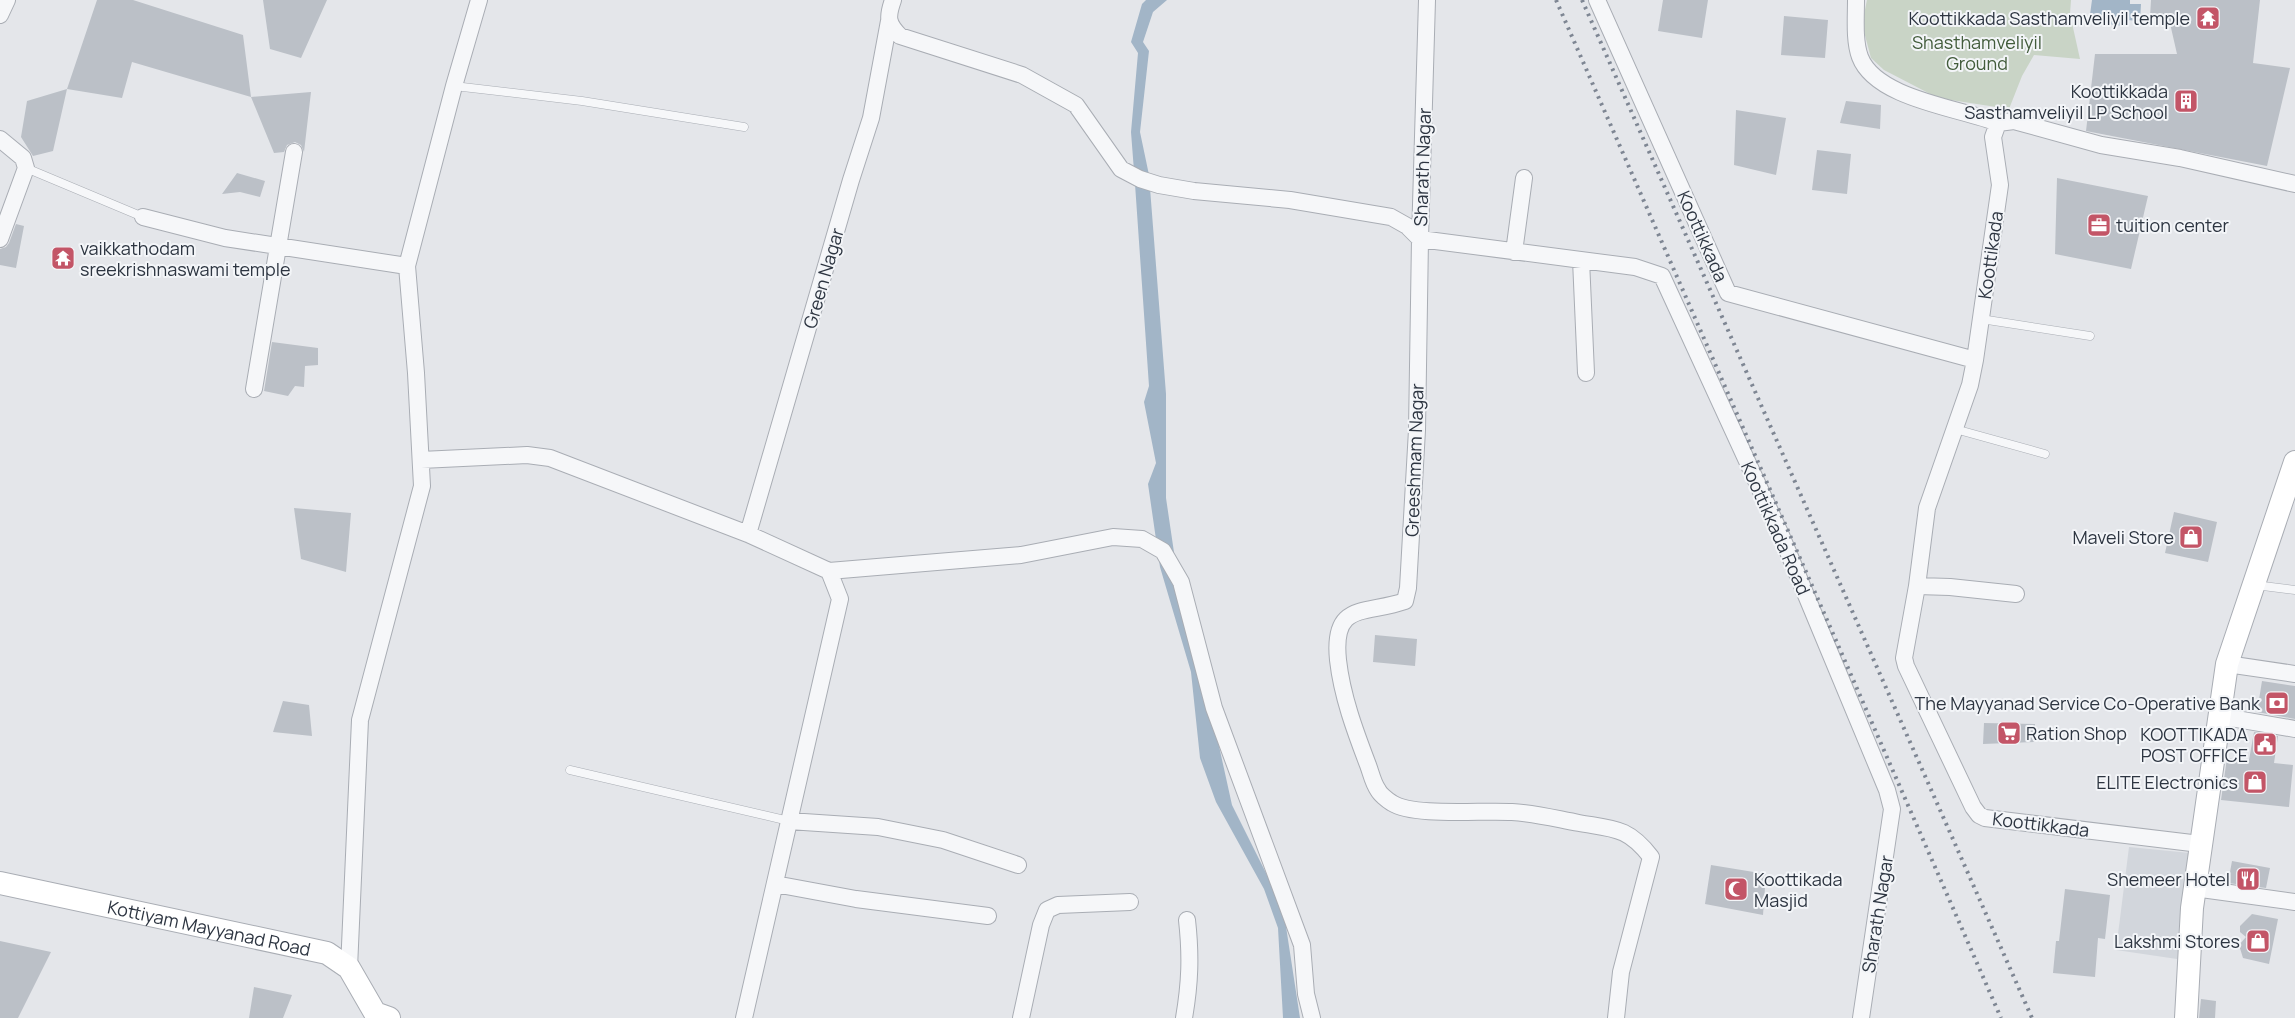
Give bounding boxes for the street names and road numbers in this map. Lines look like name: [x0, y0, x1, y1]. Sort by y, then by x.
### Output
street label: Sharath Nagar: [1408, 107, 1436, 227]
street label: Koottikkada: [1672, 187, 1734, 285]
street label: Koottikada: [1972, 210, 2008, 300]
street label: Green Nagar: [797, 224, 849, 331]
street label: Greeshmam Nagar: [1399, 382, 1429, 537]
street label: Koottikkada Road: [1736, 458, 1816, 598]
street label: Koottikkada: [1991, 806, 2091, 842]
street label: Sharath Nagar: [1856, 853, 1898, 975]
street label: Kottiyam Mayyanad Road: [105, 894, 313, 961]

